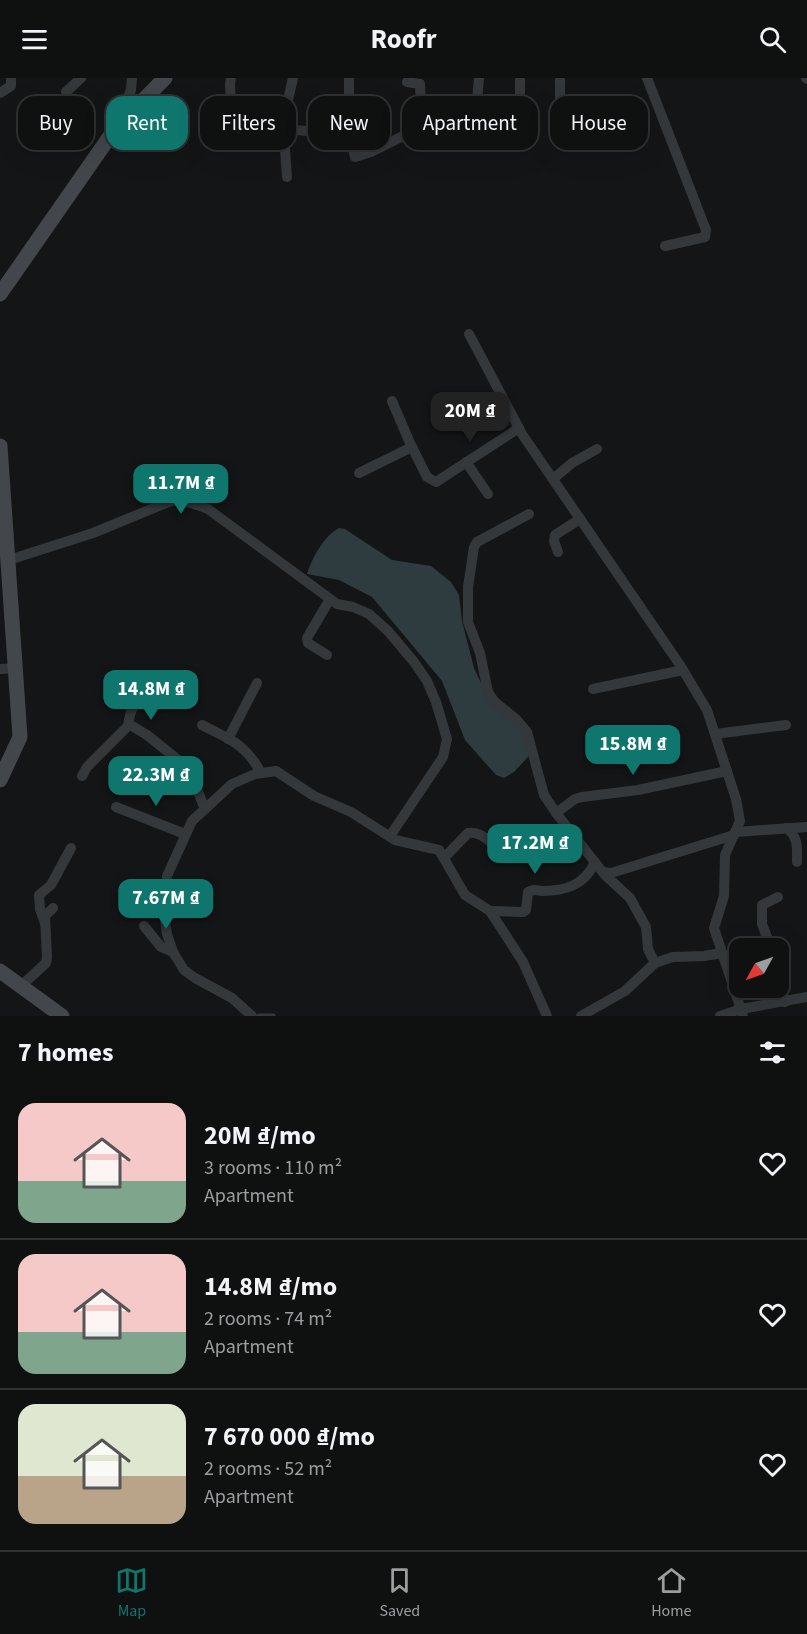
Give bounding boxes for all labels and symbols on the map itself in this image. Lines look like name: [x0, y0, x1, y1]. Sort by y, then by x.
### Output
pin: 20M ₫: [428, 392, 512, 443]
pin: 11.7M ₫: [126, 464, 236, 515]
pin: 14.8M ₫: [96, 670, 206, 721]
pin: 15.8M ₫: [578, 725, 688, 776]
pin: 22.3M ₫: [101, 756, 211, 807]
pin: 17.2M ₫: [480, 824, 590, 875]
pin: 7.67M ₫: [111, 879, 221, 930]
north arrow: [729, 938, 789, 998]

